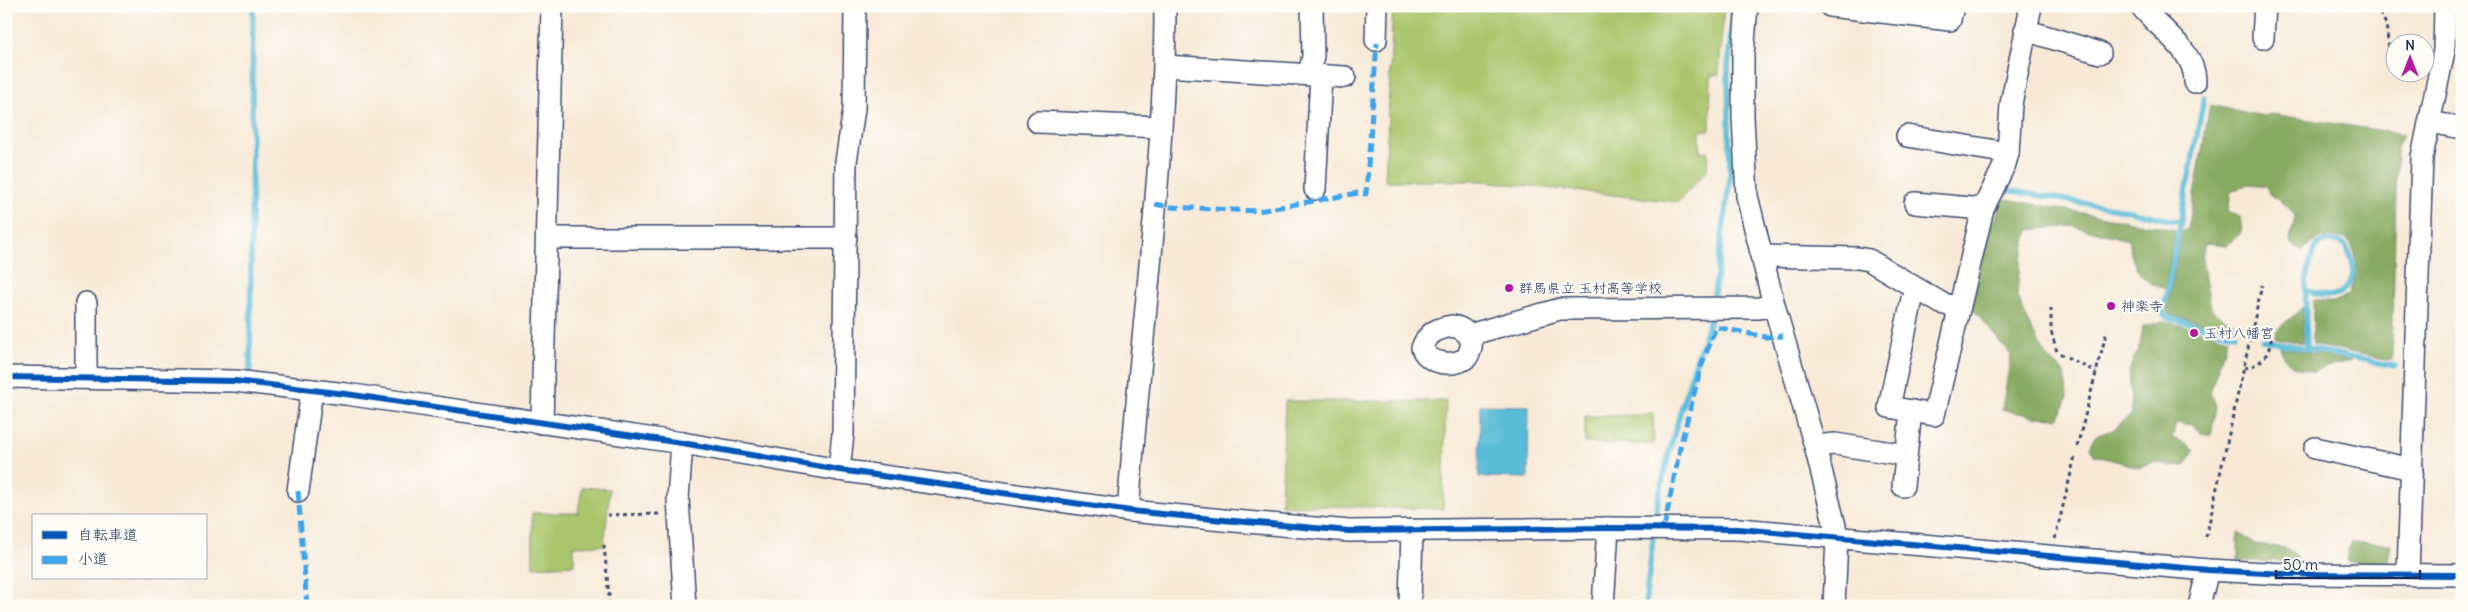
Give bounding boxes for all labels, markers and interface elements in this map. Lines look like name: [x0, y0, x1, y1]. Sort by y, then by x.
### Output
north arrow: [2386, 32, 2436, 82]
text: N: [2405, 36, 2415, 54]
place label: 群馬県立 玉村高等学校: [1519, 279, 1662, 297]
marker: 群馬県立 玉村高等学校: [1503, 282, 1515, 294]
place label: 神楽寺: [2121, 297, 2163, 315]
marker: 神楽寺: [2105, 300, 2117, 312]
place label: 玉村八幡宮: [2204, 324, 2274, 342]
marker: 玉村八幡宮: [2188, 327, 2200, 339]
legend: [32, 514, 208, 580]
text: 自転車道: [78, 525, 138, 544]
scale bar: [2276, 547, 2419, 579]
text: 小道: [78, 549, 108, 568]
text: 50 m: [2283, 555, 2318, 574]

